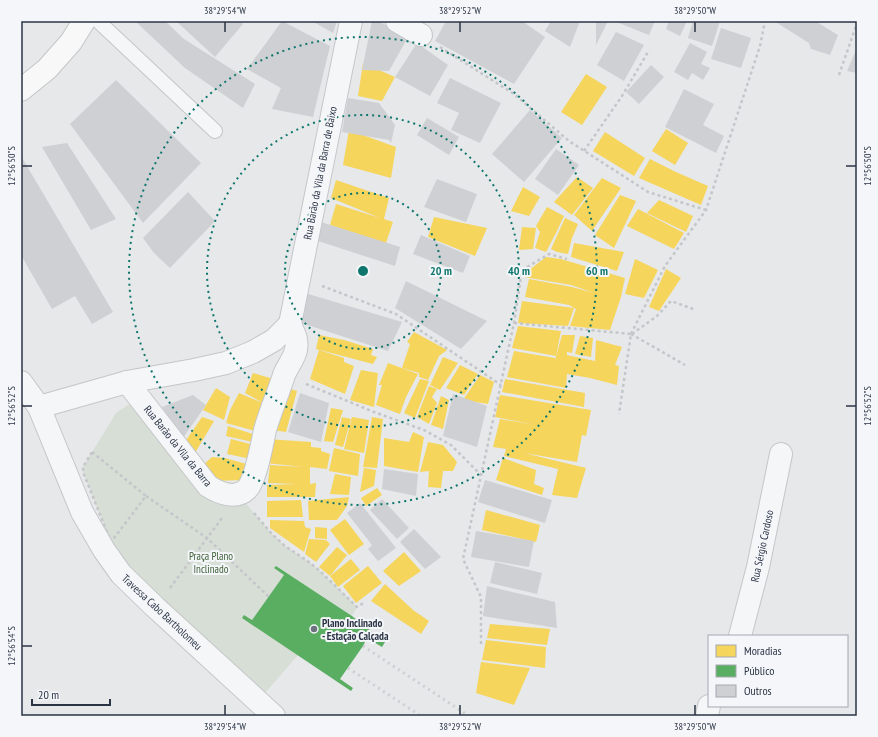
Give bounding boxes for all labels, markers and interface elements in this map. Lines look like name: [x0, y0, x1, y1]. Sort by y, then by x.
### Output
text: 38°29'54"W: [204, 4, 246, 17]
text: 38°29'52"W: [439, 4, 481, 17]
text: 38°29'50"W: [674, 4, 716, 17]
street label: Rua Barão da Vila da Barra de Baixo: [300, 105, 340, 241]
text: 12°56'50"S: [5, 146, 18, 186]
text: 12°56'50"S: [861, 146, 874, 186]
text: 20 m: [430, 263, 452, 278]
text: 40 m: [508, 263, 530, 278]
text: 60 m: [586, 263, 608, 278]
centre of rings: [356, 264, 370, 278]
text: 12°56'52"S: [5, 386, 18, 426]
text: 12°56'52"S: [861, 386, 874, 426]
street label: Rua Barão da Vila da Barra: [141, 403, 215, 489]
street label: Rua Sérgio Cardoso: [748, 508, 777, 583]
park label: Praça Plano Inclinado: [189, 549, 233, 576]
street label: Travessa Cabo Bartholomeu: [119, 571, 205, 653]
place label: Plano Inclinado - Estação Calçada: [322, 616, 389, 643]
marker: Plano Inclinado - Estação Calçada: [309, 624, 319, 634]
text: 12°56'54"S: [5, 626, 18, 666]
legend: [708, 635, 848, 707]
text: Moradias: [744, 643, 782, 658]
text: Público: [744, 663, 774, 678]
scale bar: [32, 681, 110, 707]
text: Outros: [744, 683, 772, 698]
text: 20 m: [38, 687, 59, 702]
text: 38°29'54"W: [204, 720, 246, 733]
text: 38°29'52"W: [439, 720, 481, 733]
text: 38°29'50"W: [674, 720, 716, 733]

